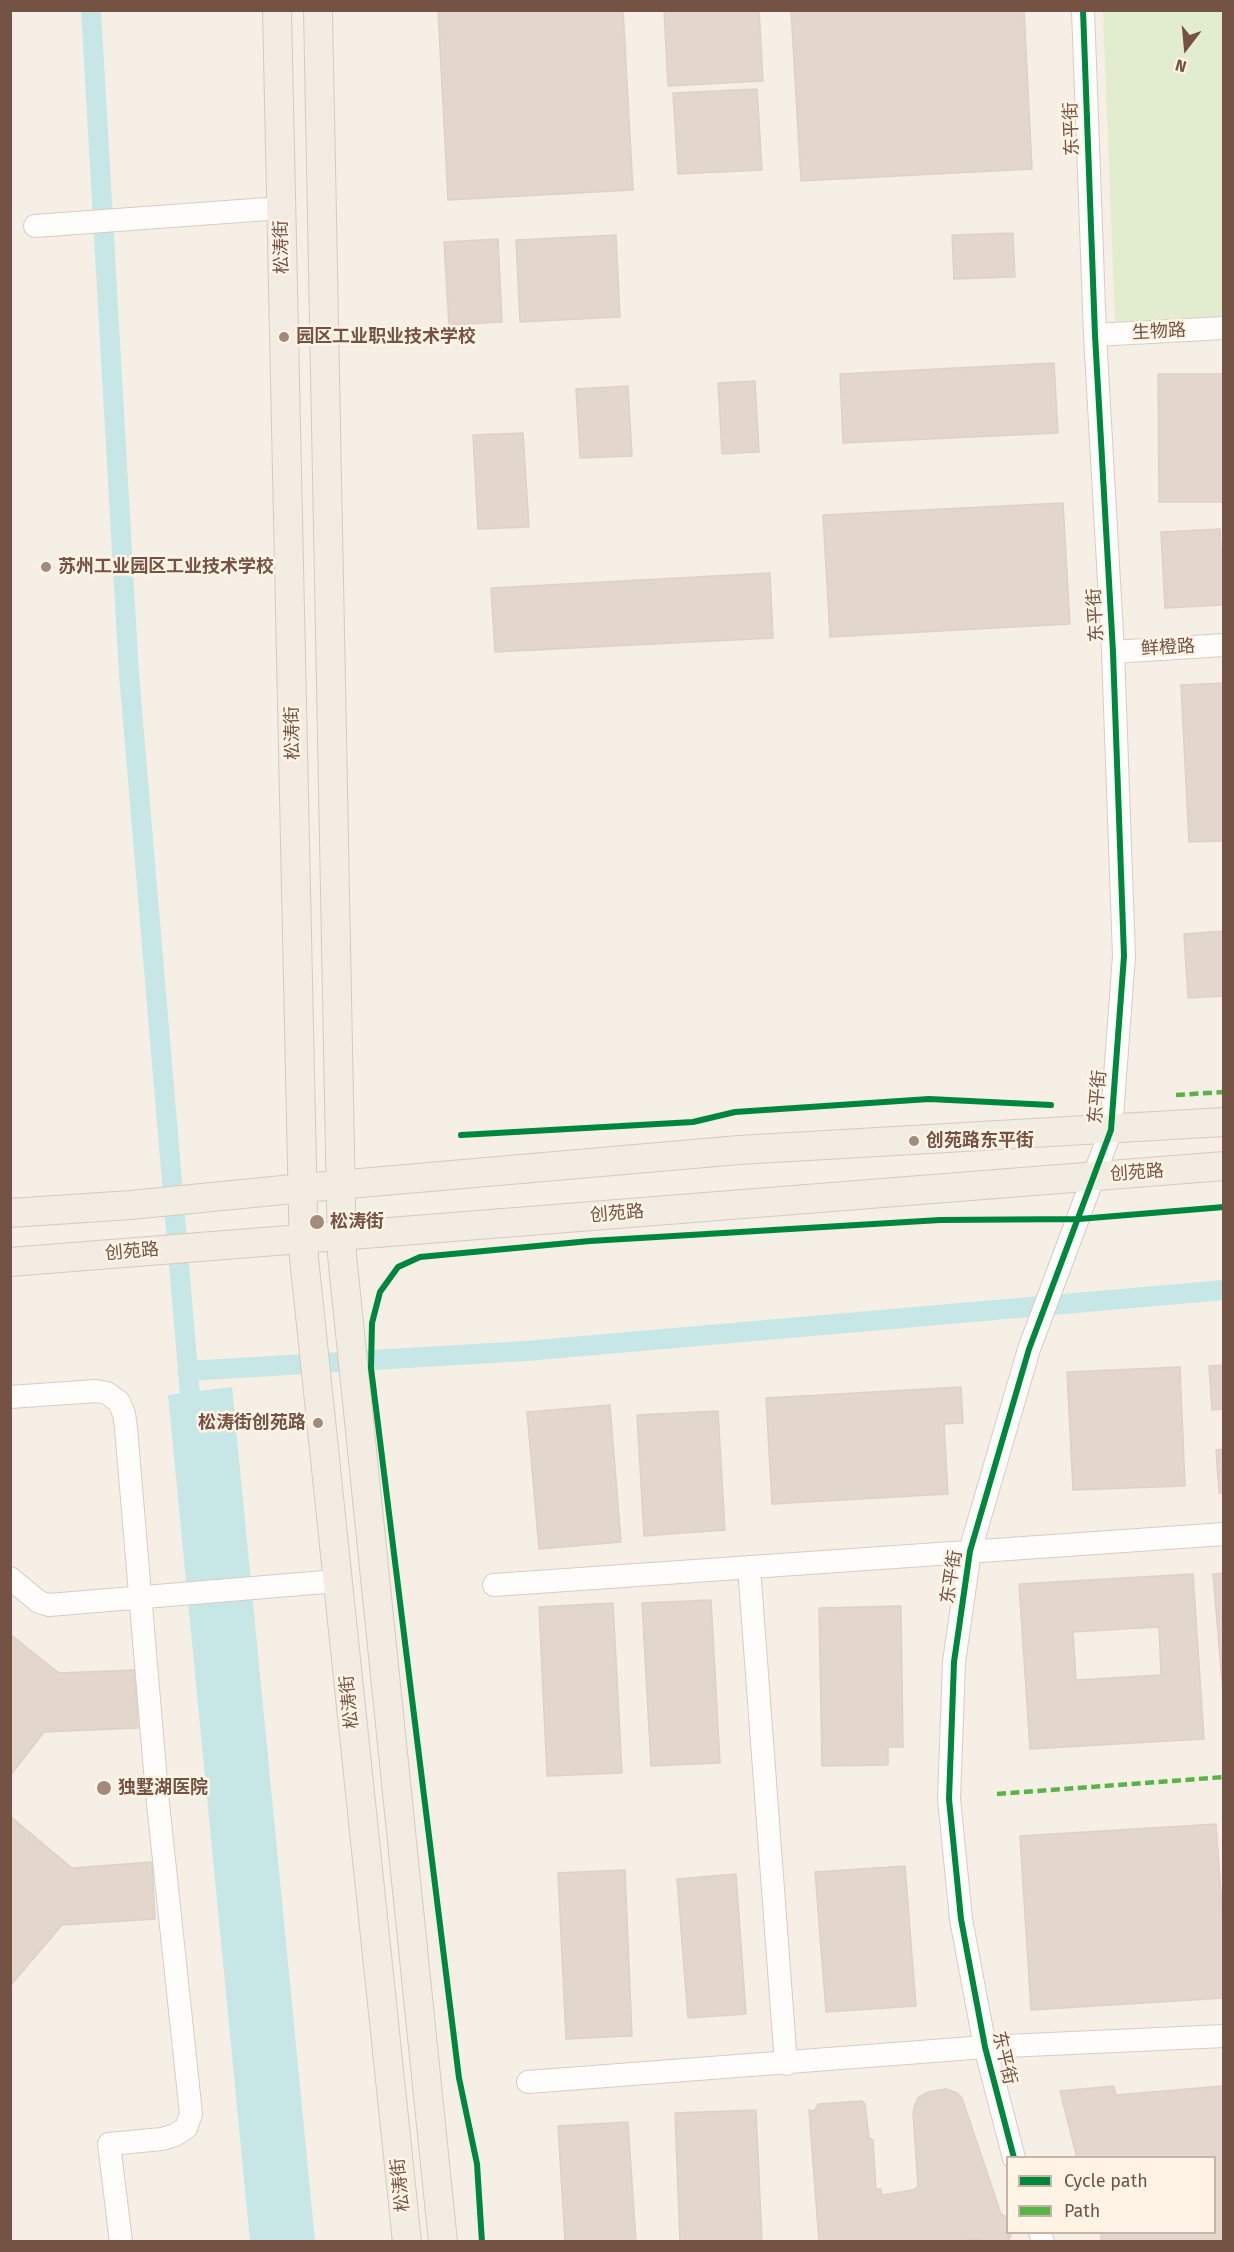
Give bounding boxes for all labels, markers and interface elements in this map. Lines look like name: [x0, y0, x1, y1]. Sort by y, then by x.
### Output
north arrow: [1156, 18, 1216, 78]
text: N: [1173, 55, 1189, 76]
street label: 东平街: [1060, 102, 1084, 156]
street label: 松涛街: [271, 220, 293, 274]
street label: 生物路: [1131, 320, 1187, 344]
place label: 园区工业职业技术学校: [296, 326, 476, 348]
marker: 园区工业职业技术学校: [277, 330, 291, 344]
place label: 苏州工业园区工业技术学校: [58, 556, 274, 578]
marker: 苏州工业园区工业技术学校: [39, 560, 53, 574]
street label: 东平街: [1084, 587, 1108, 643]
street label: 鲜橙路: [1140, 636, 1196, 660]
street label: 松涛街: [282, 706, 304, 760]
street label: 东平街: [1085, 1069, 1111, 1125]
place label: 创苑路东平街: [926, 1130, 1034, 1152]
marker: 创苑路东平街: [907, 1134, 921, 1148]
street label: 创苑路: [1109, 1160, 1165, 1186]
street label: 创苑路: [589, 1201, 645, 1227]
place label: 松涛街: [330, 1211, 384, 1233]
marker: 松涛街: [308, 1213, 326, 1231]
street label: 创苑路: [104, 1239, 160, 1265]
place label: 松涛街创苑路: [198, 1412, 306, 1434]
marker: 松涛街创苑路: [311, 1416, 325, 1430]
street label: 东平街: [937, 1549, 967, 1605]
street label: 松涛街: [336, 1674, 364, 1730]
place label: 独墅湖医院: [118, 1777, 208, 1799]
marker: 独墅湖医院: [95, 1779, 113, 1797]
street label: 东平街: [987, 2029, 1021, 2087]
legend: [1006, 2156, 1216, 2234]
street label: 松涛街: [387, 2157, 415, 2213]
text: Cycle path: [1064, 2170, 1148, 2192]
text: Path: [1064, 2200, 1100, 2222]

